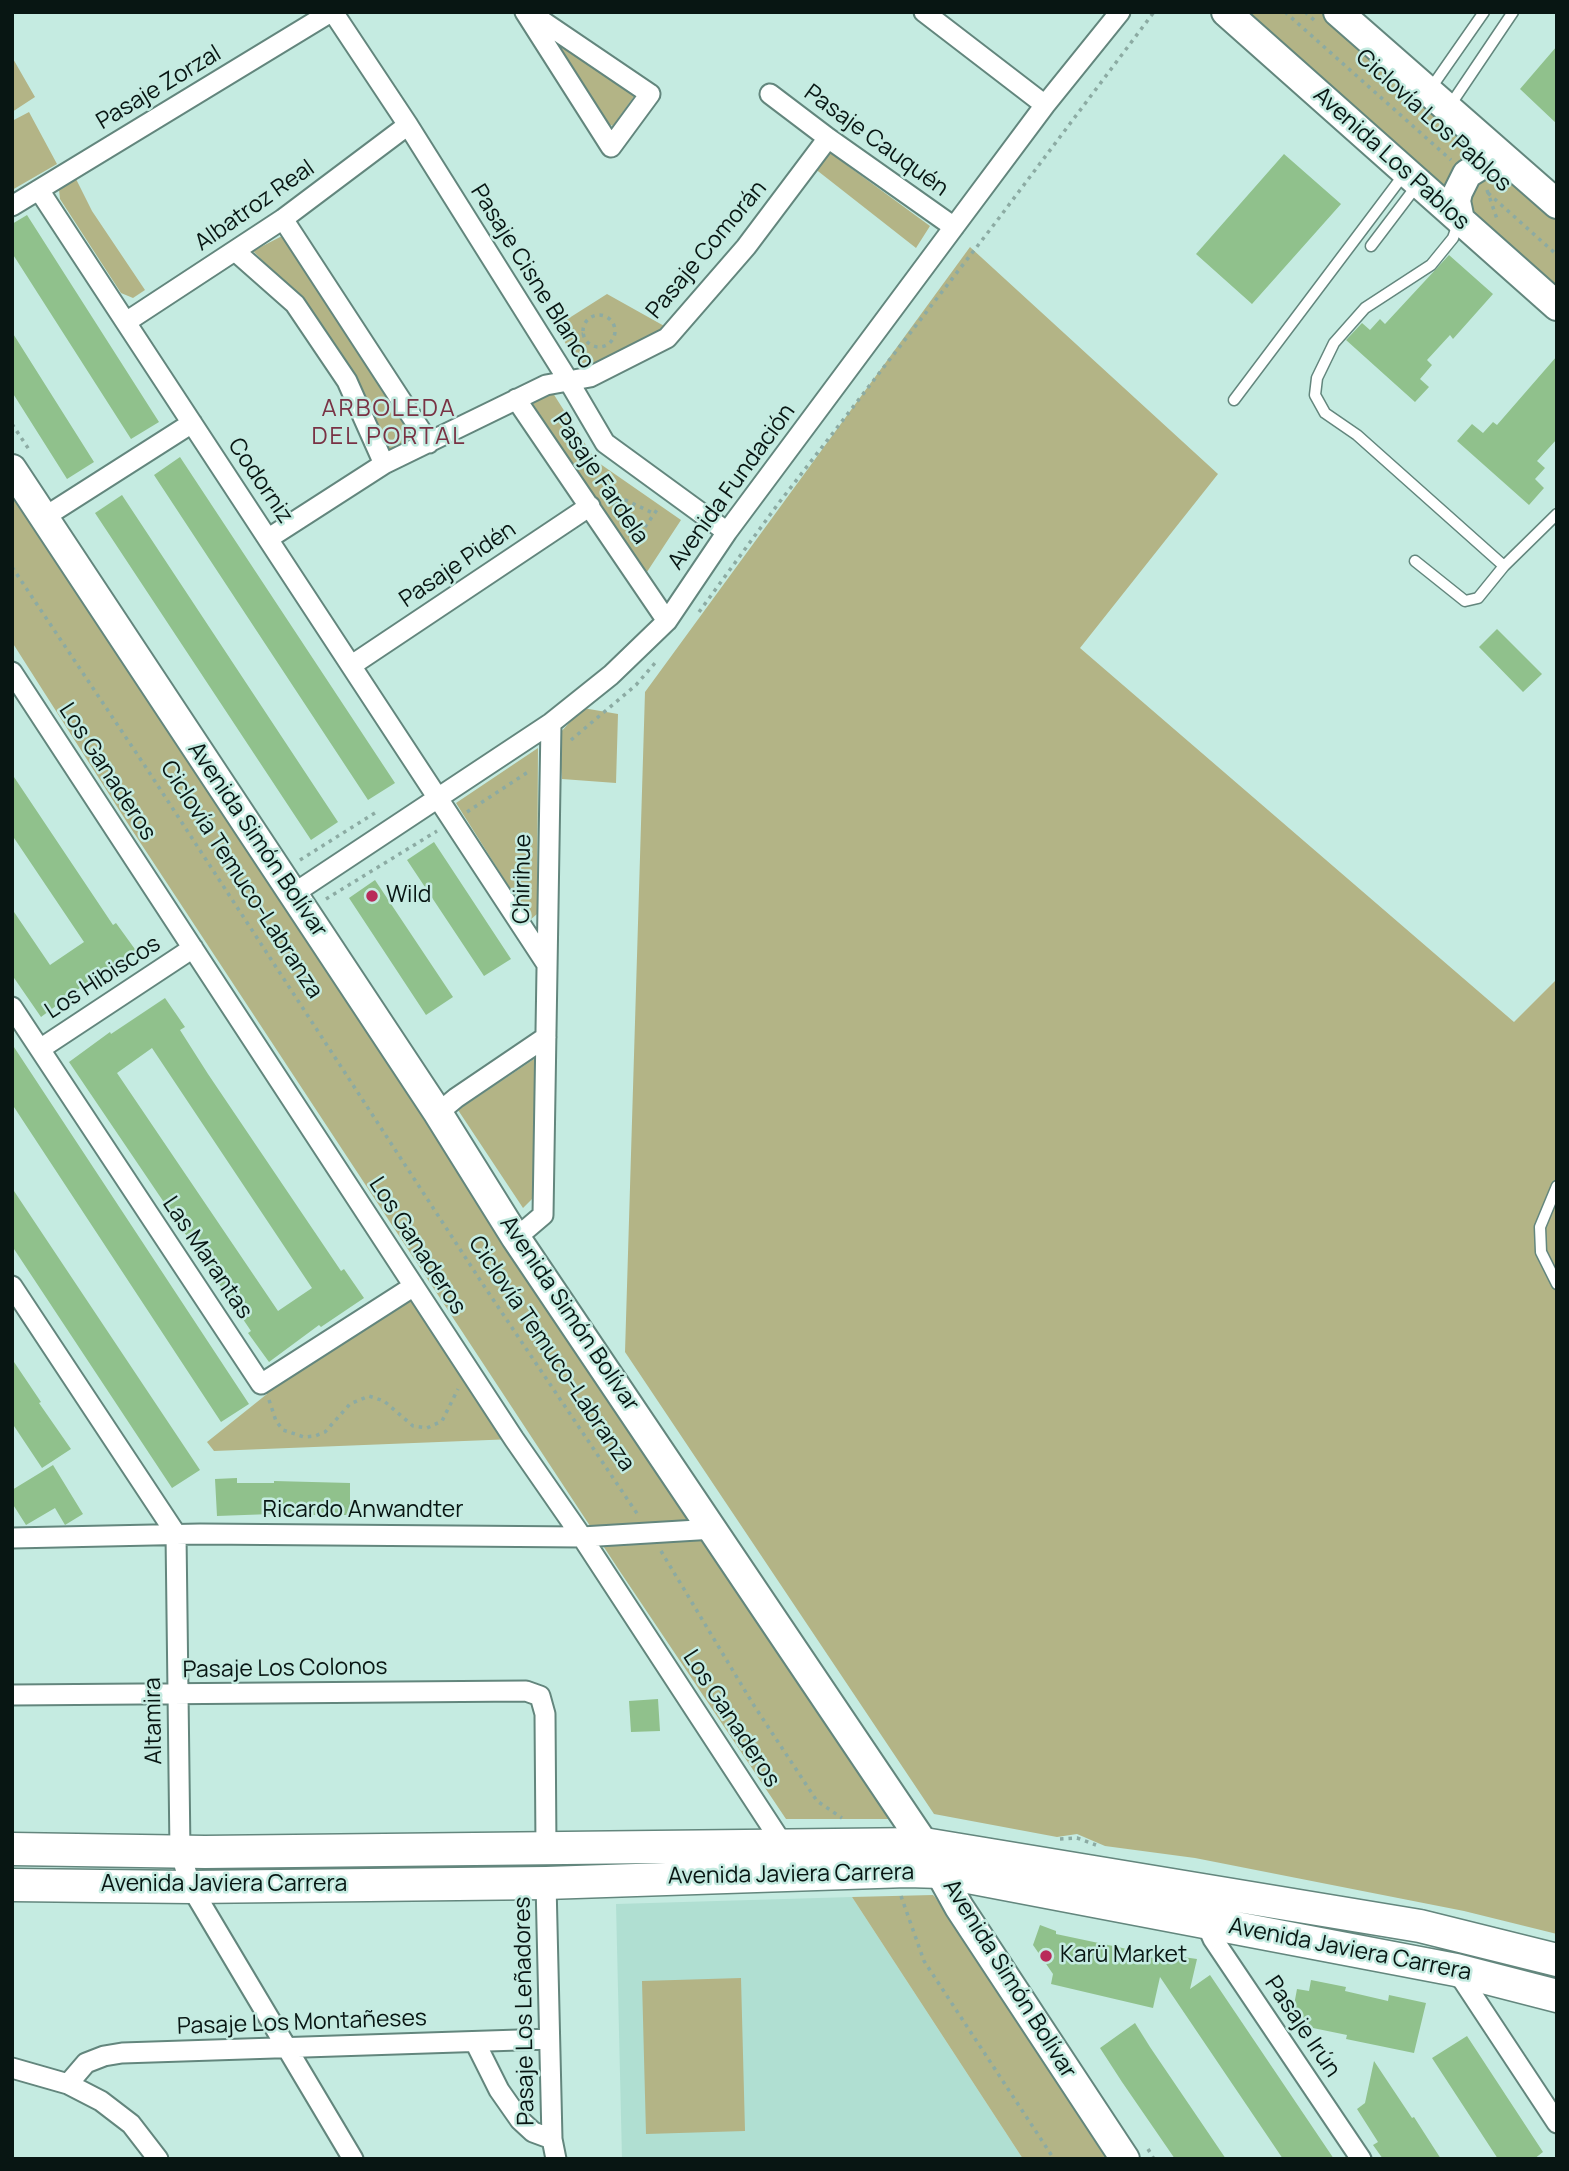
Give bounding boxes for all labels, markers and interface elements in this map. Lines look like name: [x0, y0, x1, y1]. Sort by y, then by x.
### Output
street label: Pasaje Zorzal: [92, 40, 226, 136]
street label: Ciclovía Los Pablos: [1350, 44, 1516, 198]
street label: Pasaje Cauquén: [798, 79, 954, 203]
street label: Avenida Los Pablos: [1307, 82, 1475, 236]
street label: Albatroz Real: [190, 155, 320, 257]
street label: Pasaje Comorán: [641, 175, 773, 325]
street label: Pasaje Cisne Blanco: [464, 180, 600, 374]
district label: ARBOLEDA DEL PORTAL: [313, 395, 465, 451]
street label: Avenida Fundación: [663, 399, 801, 575]
street label: Pasaje Fardela: [546, 408, 654, 550]
street label: Codorniz: [221, 433, 299, 529]
street label: Pasaje Pidén: [395, 516, 521, 614]
street label: Los Ganaderos: [52, 698, 162, 846]
street label: Avenida Simón Bolívar: [181, 737, 333, 943]
street label: Ciclovía Temuco-Labranza: [154, 756, 328, 1004]
street label: Chirihue: [508, 834, 538, 924]
place label: Wild: [386, 882, 431, 910]
marker: Wild: [364, 888, 380, 904]
street label: Los Hibiscos: [40, 930, 166, 1026]
street label: Los Ganaderos: [362, 1172, 472, 1320]
street label: Las Marantas: [156, 1192, 258, 1324]
street label: Avenida Simón Bolívar: [493, 1211, 645, 1417]
street label: Ciclovía Temuco-Labranza: [462, 1231, 640, 1477]
street label: Ricardo Anwandter: [263, 1497, 463, 1525]
street label: Los Ganaderos: [676, 1645, 786, 1793]
street label: Pasaje Los Colonos: [182, 1653, 388, 1685]
street label: Altamira: [139, 1677, 169, 1765]
street label: Avenida Javiera Carrera: [668, 1859, 914, 1891]
street label: Avenida Javiera Carrera: [101, 1871, 347, 1899]
street label: Avenida Simón Bolívar: [937, 1874, 1081, 2084]
street label: Pasaje Los Leñadores: [509, 1896, 541, 2126]
street label: Avenida Javiera Carrera: [1226, 1913, 1474, 1987]
place label: Karü Market: [1060, 1942, 1187, 1970]
marker: Karü Market: [1038, 1948, 1054, 1964]
street label: Pasaje Irún: [1258, 1971, 1346, 2083]
street label: Pasaje Los Montañeses: [177, 2005, 427, 2041]

